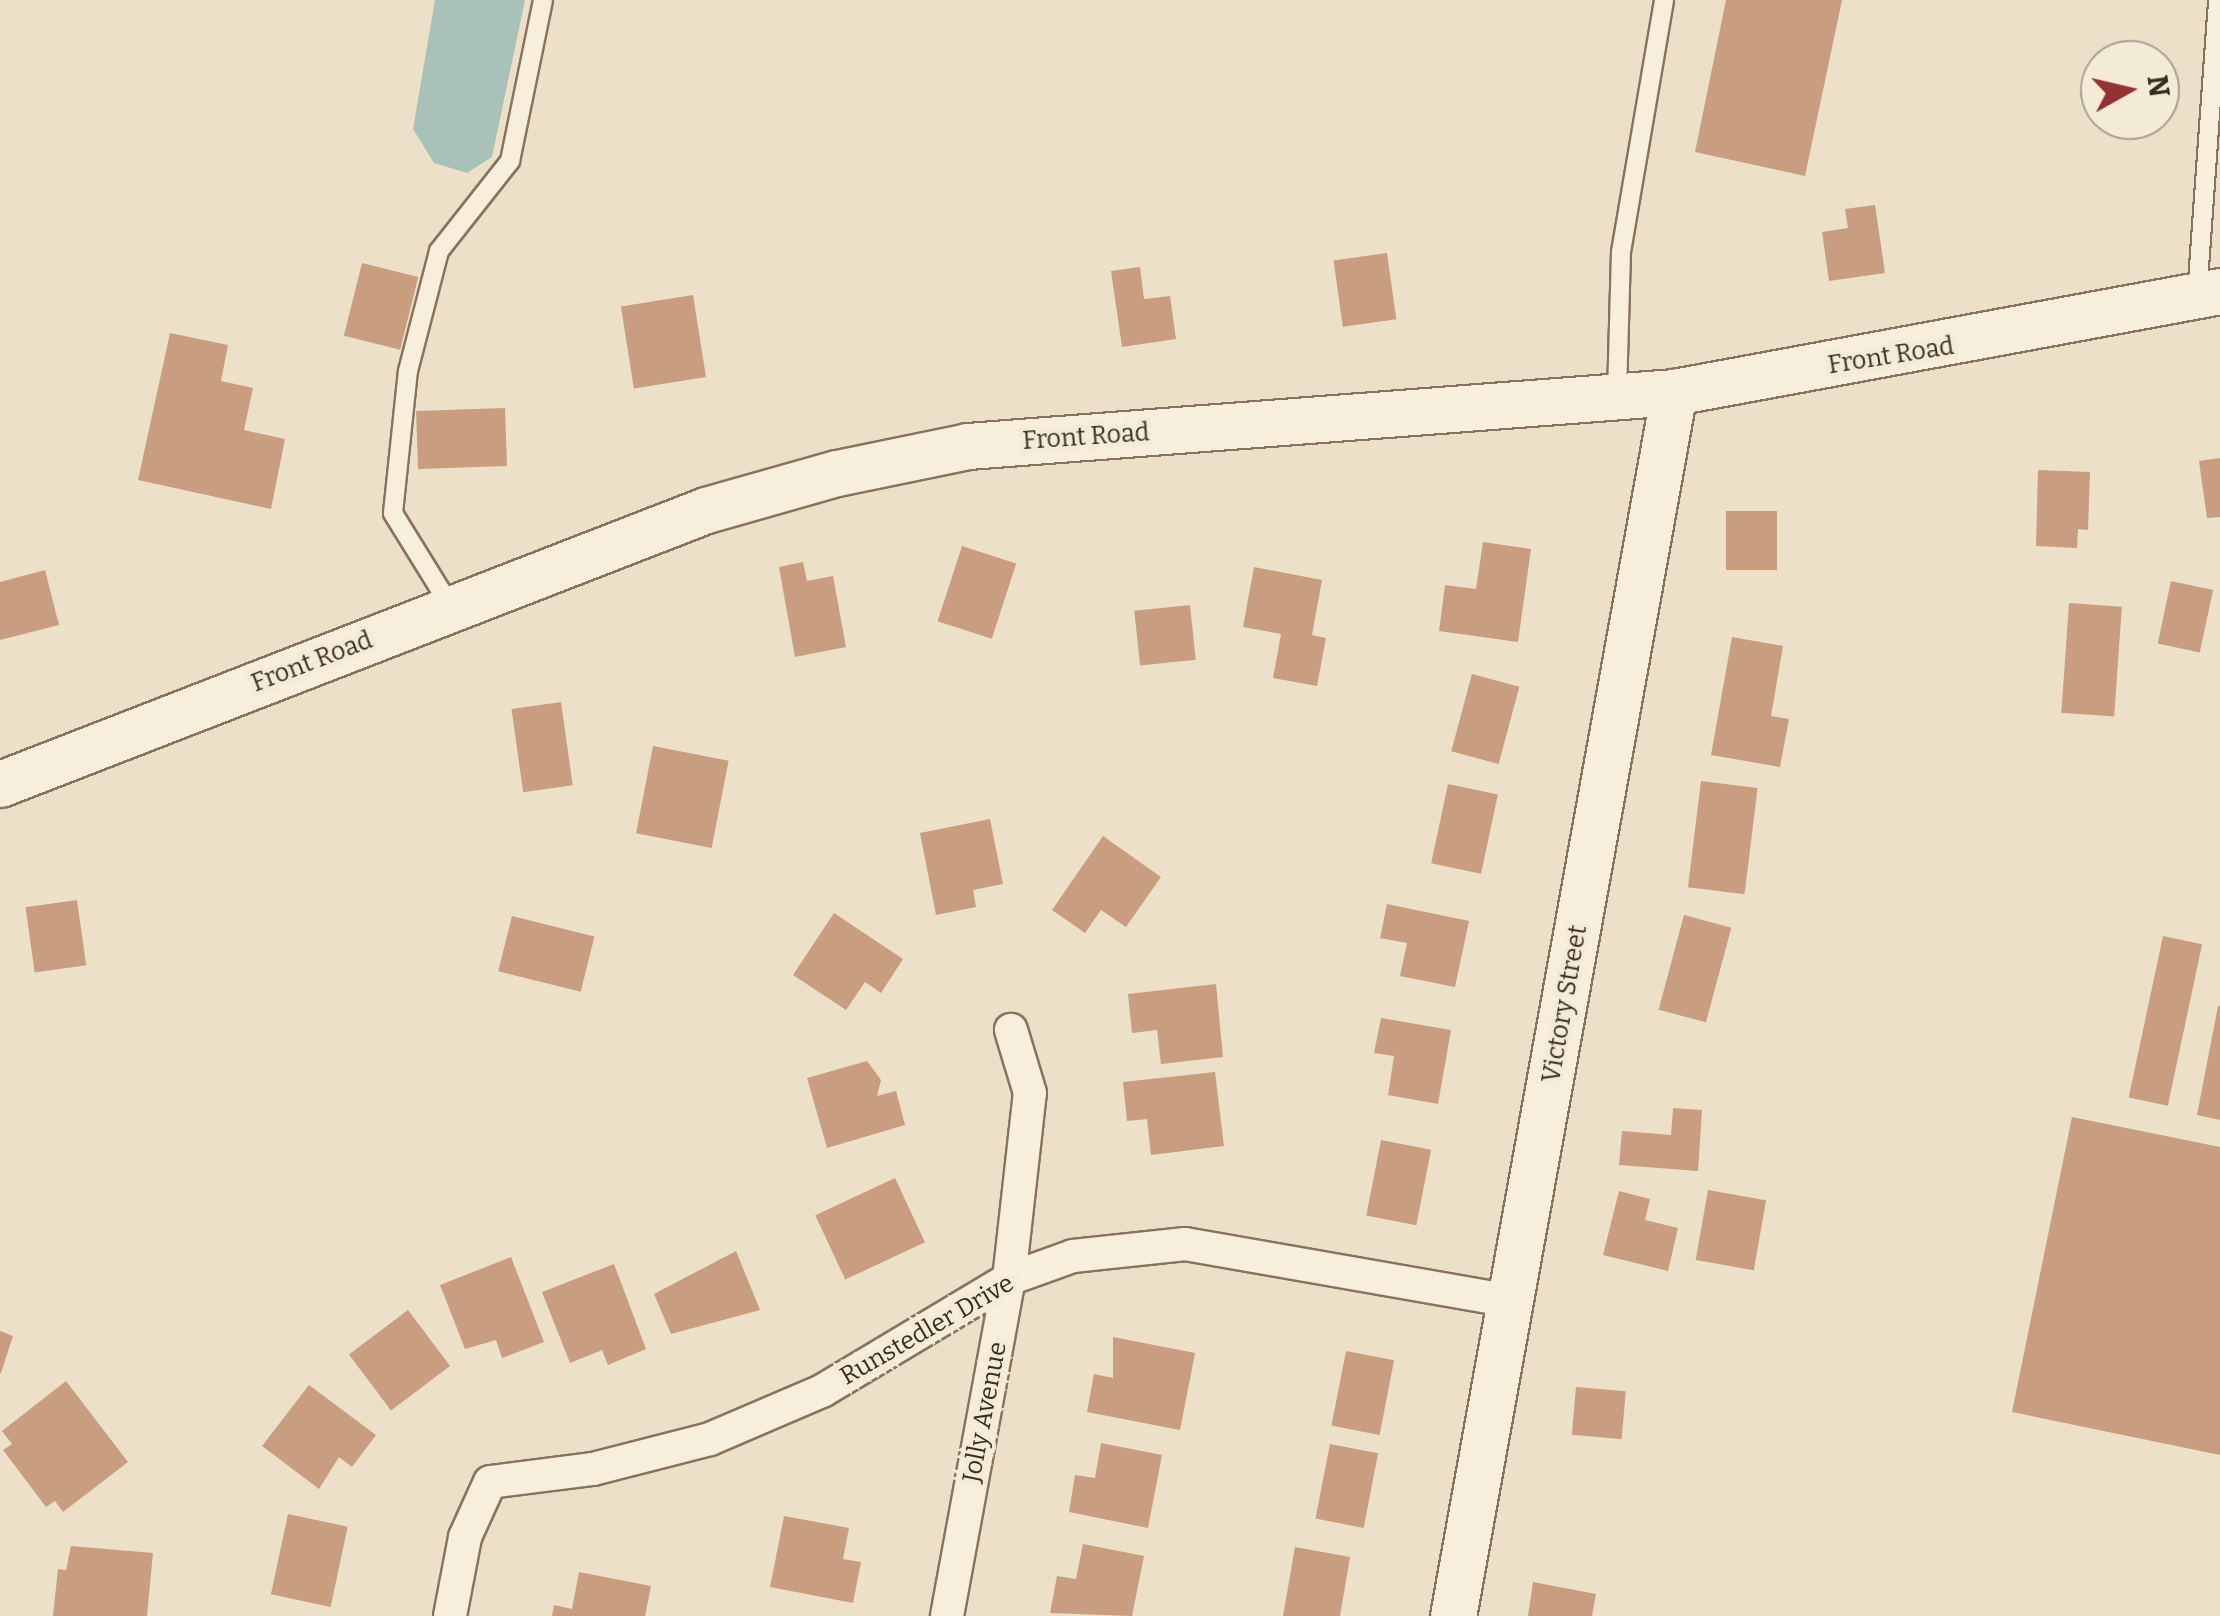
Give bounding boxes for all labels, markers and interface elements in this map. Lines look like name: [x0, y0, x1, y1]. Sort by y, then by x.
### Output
north arrow: [2080, 40, 2180, 140]
text: N: [2140, 73, 2176, 99]
street label: Front Road: [1826, 331, 1956, 381]
street label: Front Road: [1022, 418, 1150, 456]
street label: Front Road: [247, 625, 377, 699]
street label: Victory Street: [1536, 923, 1594, 1085]
street label: Runstedler Drive: [835, 1268, 1019, 1392]
street label: Jolly Avenue: [957, 1339, 1013, 1485]

